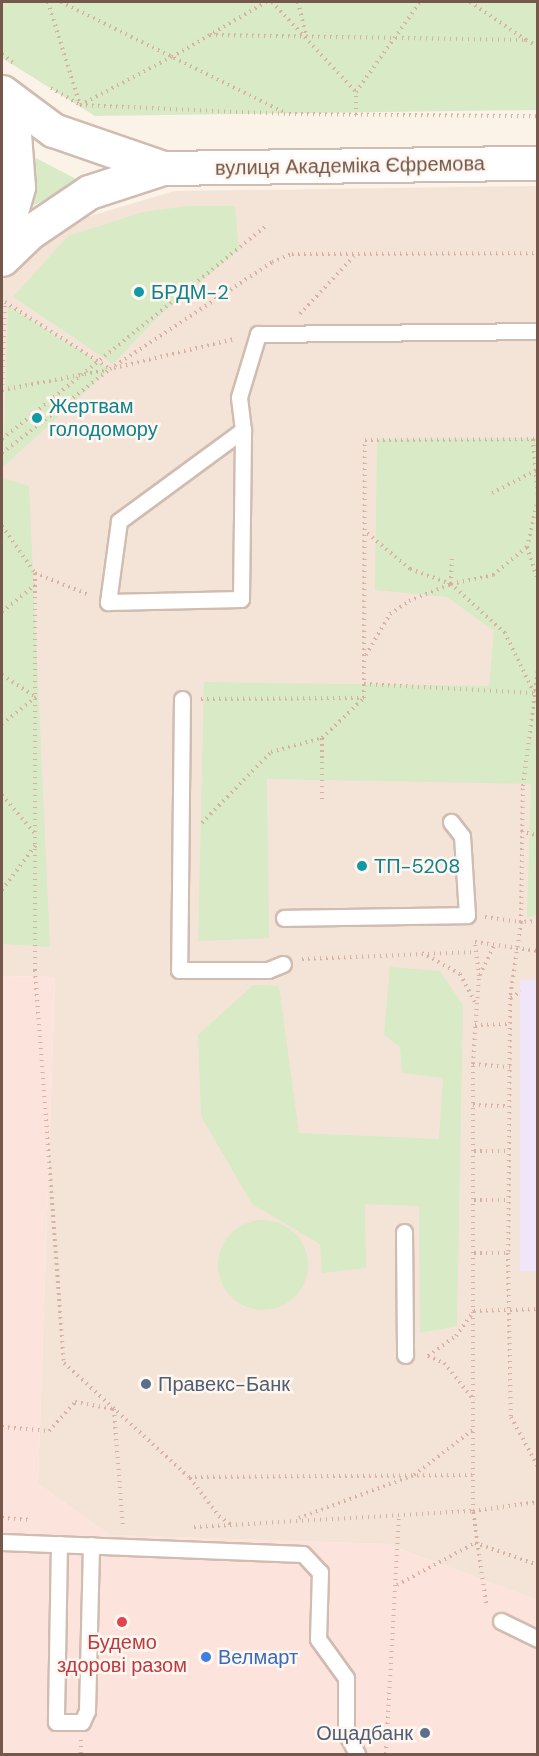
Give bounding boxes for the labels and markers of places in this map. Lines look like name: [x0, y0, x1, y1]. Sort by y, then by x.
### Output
place label: БРДМ-2: [151, 280, 229, 304]
marker: БРДМ-2: [132, 285, 146, 299]
place label: Жертвам голодомору: [49, 394, 158, 441]
marker: Жертвам голодомору: [30, 411, 44, 425]
place label: ТП-5208: [374, 854, 460, 878]
marker: ТП-5208: [355, 859, 369, 873]
place label: Правекс-Банк: [158, 1372, 290, 1396]
marker: Правекс-Банк: [139, 1377, 153, 1391]
marker: Будемо здорові разом: [115, 1615, 129, 1629]
place label: Будемо здорові разом: [57, 1631, 187, 1678]
place label: Велмарт: [218, 1645, 298, 1669]
marker: Велмарт: [199, 1650, 213, 1664]
place label: Ощадбанк: [316, 1721, 413, 1745]
marker: Ощадбанк: [418, 1726, 432, 1740]

